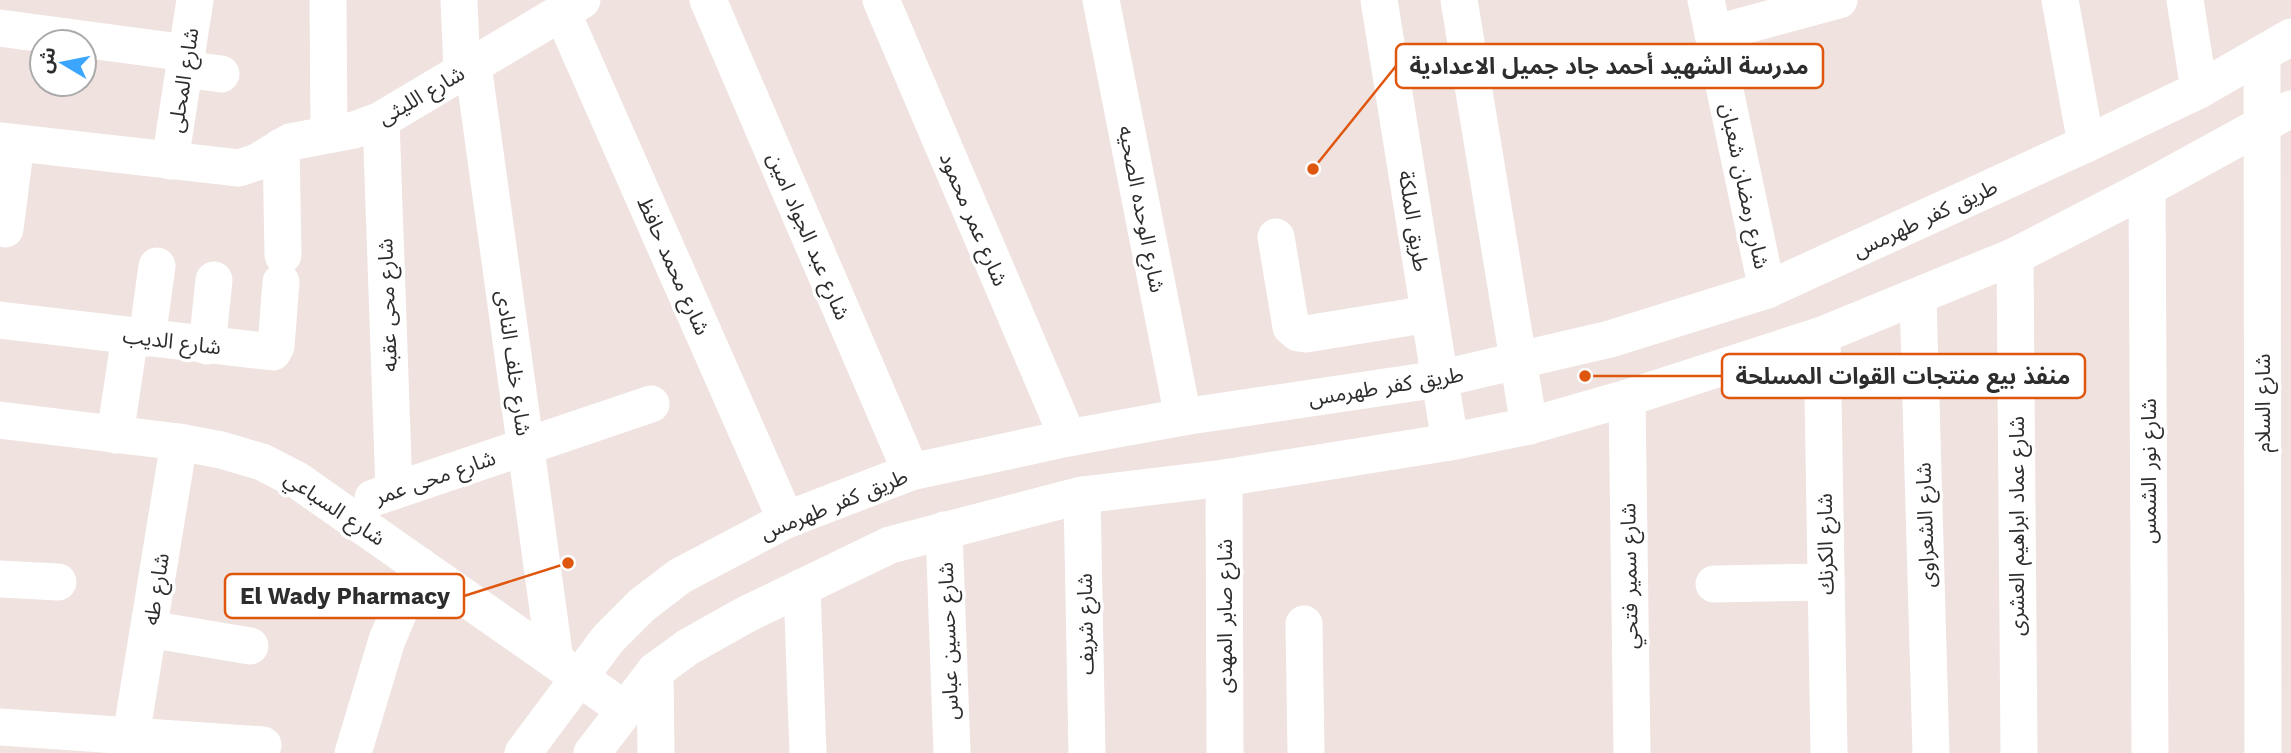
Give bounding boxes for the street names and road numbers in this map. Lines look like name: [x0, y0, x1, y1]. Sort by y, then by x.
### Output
street label: شارع المحلى: [162, 26, 207, 135]
street label: شارع الليثى: [373, 60, 470, 132]
street label: شارع رمضان شعبان: [1712, 101, 1775, 272]
street label: شارع الوحده الصحيه: [1111, 123, 1170, 295]
street label: شارع عمر محمود: [932, 148, 1013, 291]
street label: شارع عبد الجواد امين: [760, 149, 856, 325]
street label: طريق الملكة: [1393, 169, 1434, 274]
street label: طريق كفر طهرمس: [1849, 174, 2002, 263]
street label: شارع محمد حافظ: [630, 193, 716, 340]
street label: شارع محى عقبه: [372, 238, 405, 372]
street label: شارع خلف النادى: [488, 289, 537, 438]
street label: شارع الديب: [121, 323, 223, 362]
street label: شارع السلام: [2250, 353, 2279, 453]
street label: طريق كفر طهرمس: [1307, 361, 1466, 412]
street label: شارع نور الشمس: [2136, 398, 2164, 544]
street label: شارع عماد ابراهيم العشرى: [2004, 416, 2032, 636]
street label: شارع محى عمر: [370, 445, 500, 513]
street label: شارع الشعراوى: [1910, 462, 1943, 588]
street label: طريق كفر طهرمس: [757, 463, 912, 546]
street label: شارع السباعي: [278, 465, 390, 554]
street label: شارع الكرنك: [1812, 493, 1841, 595]
street label: شارع سمير فتحي: [1615, 503, 1647, 649]
street label: شارع صابر المهدى: [1212, 539, 1240, 693]
street label: شارع طه: [138, 551, 177, 627]
street label: شارع حسين عباس: [933, 562, 966, 720]
street label: شارع شريف: [1072, 573, 1101, 675]

